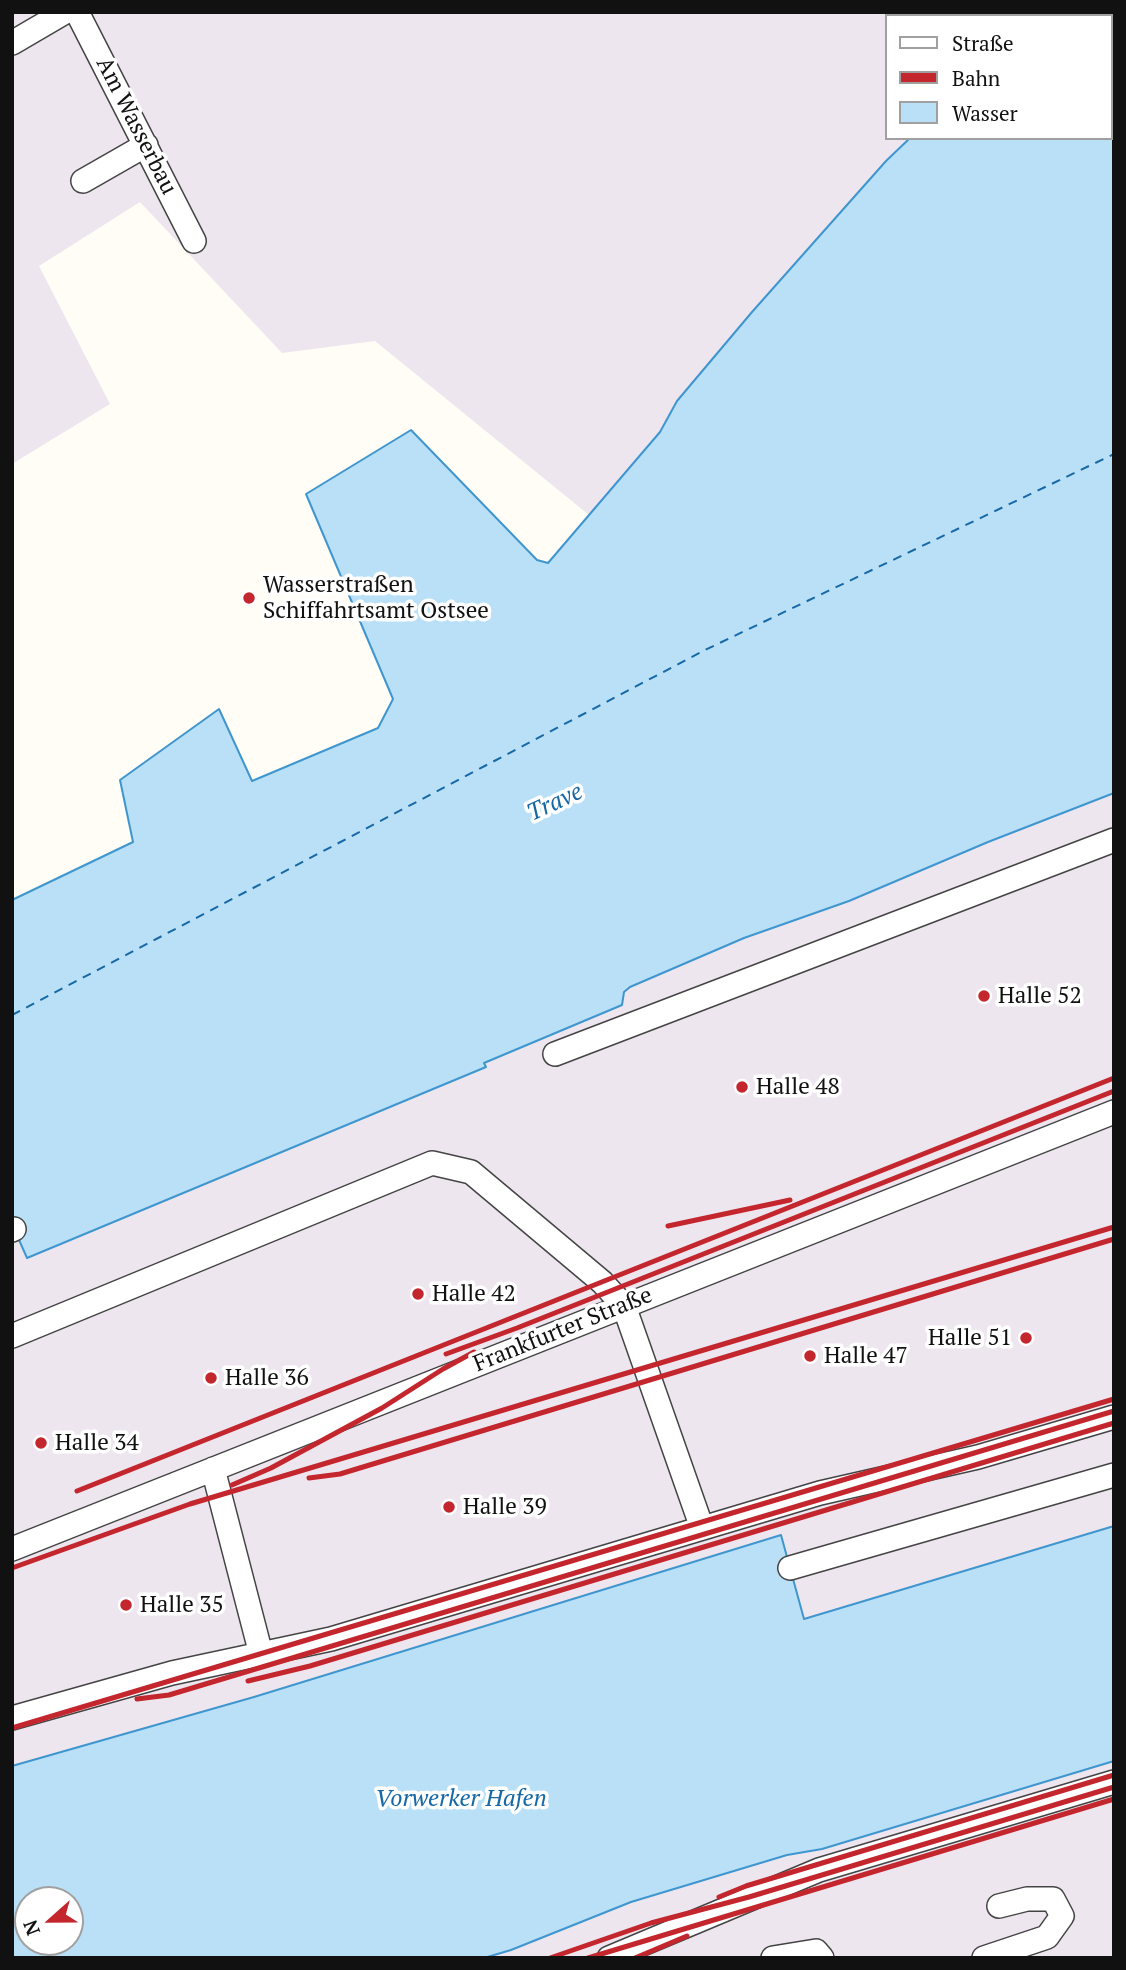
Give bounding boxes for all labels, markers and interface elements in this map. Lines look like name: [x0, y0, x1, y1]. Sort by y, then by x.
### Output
legend: [884, 14, 1112, 140]
text: Straße: [952, 29, 1014, 57]
street label: Am Wasserbau: [90, 53, 182, 199]
text: Bahn: [952, 64, 1000, 92]
text: Wasser: [952, 99, 1018, 127]
place label: Wasserstraßen Schiffahrtsamt Ostsee: [263, 571, 489, 625]
marker: Wasserstraßen Schiffahrtsamt Ostsee: [241, 590, 257, 606]
water label: Trave: [523, 778, 587, 828]
place label: Halle 52: [998, 982, 1082, 1010]
marker: Halle 52: [976, 988, 992, 1004]
place label: Halle 48: [756, 1073, 840, 1101]
marker: Halle 48: [734, 1079, 750, 1095]
place label: Halle 42: [432, 1280, 516, 1308]
street label: Frankfurter Straße: [470, 1282, 656, 1378]
marker: Halle 42: [410, 1286, 426, 1302]
place label: Halle 51: [928, 1324, 1012, 1352]
marker: Halle 51: [1018, 1330, 1034, 1346]
place label: Halle 47: [824, 1342, 908, 1370]
marker: Halle 47: [802, 1348, 818, 1364]
place label: Halle 36: [225, 1364, 309, 1392]
marker: Halle 36: [203, 1370, 219, 1386]
place label: Halle 34: [55, 1429, 139, 1457]
marker: Halle 34: [33, 1435, 49, 1451]
place label: Halle 39: [463, 1493, 547, 1521]
marker: Halle 39: [441, 1499, 457, 1515]
place label: Halle 35: [140, 1591, 224, 1619]
marker: Halle 35: [118, 1597, 134, 1613]
water label: Vorwerker Hafen: [375, 1785, 547, 1813]
north arrow: [14, 1886, 84, 1956]
text: N: [17, 1917, 45, 1939]

